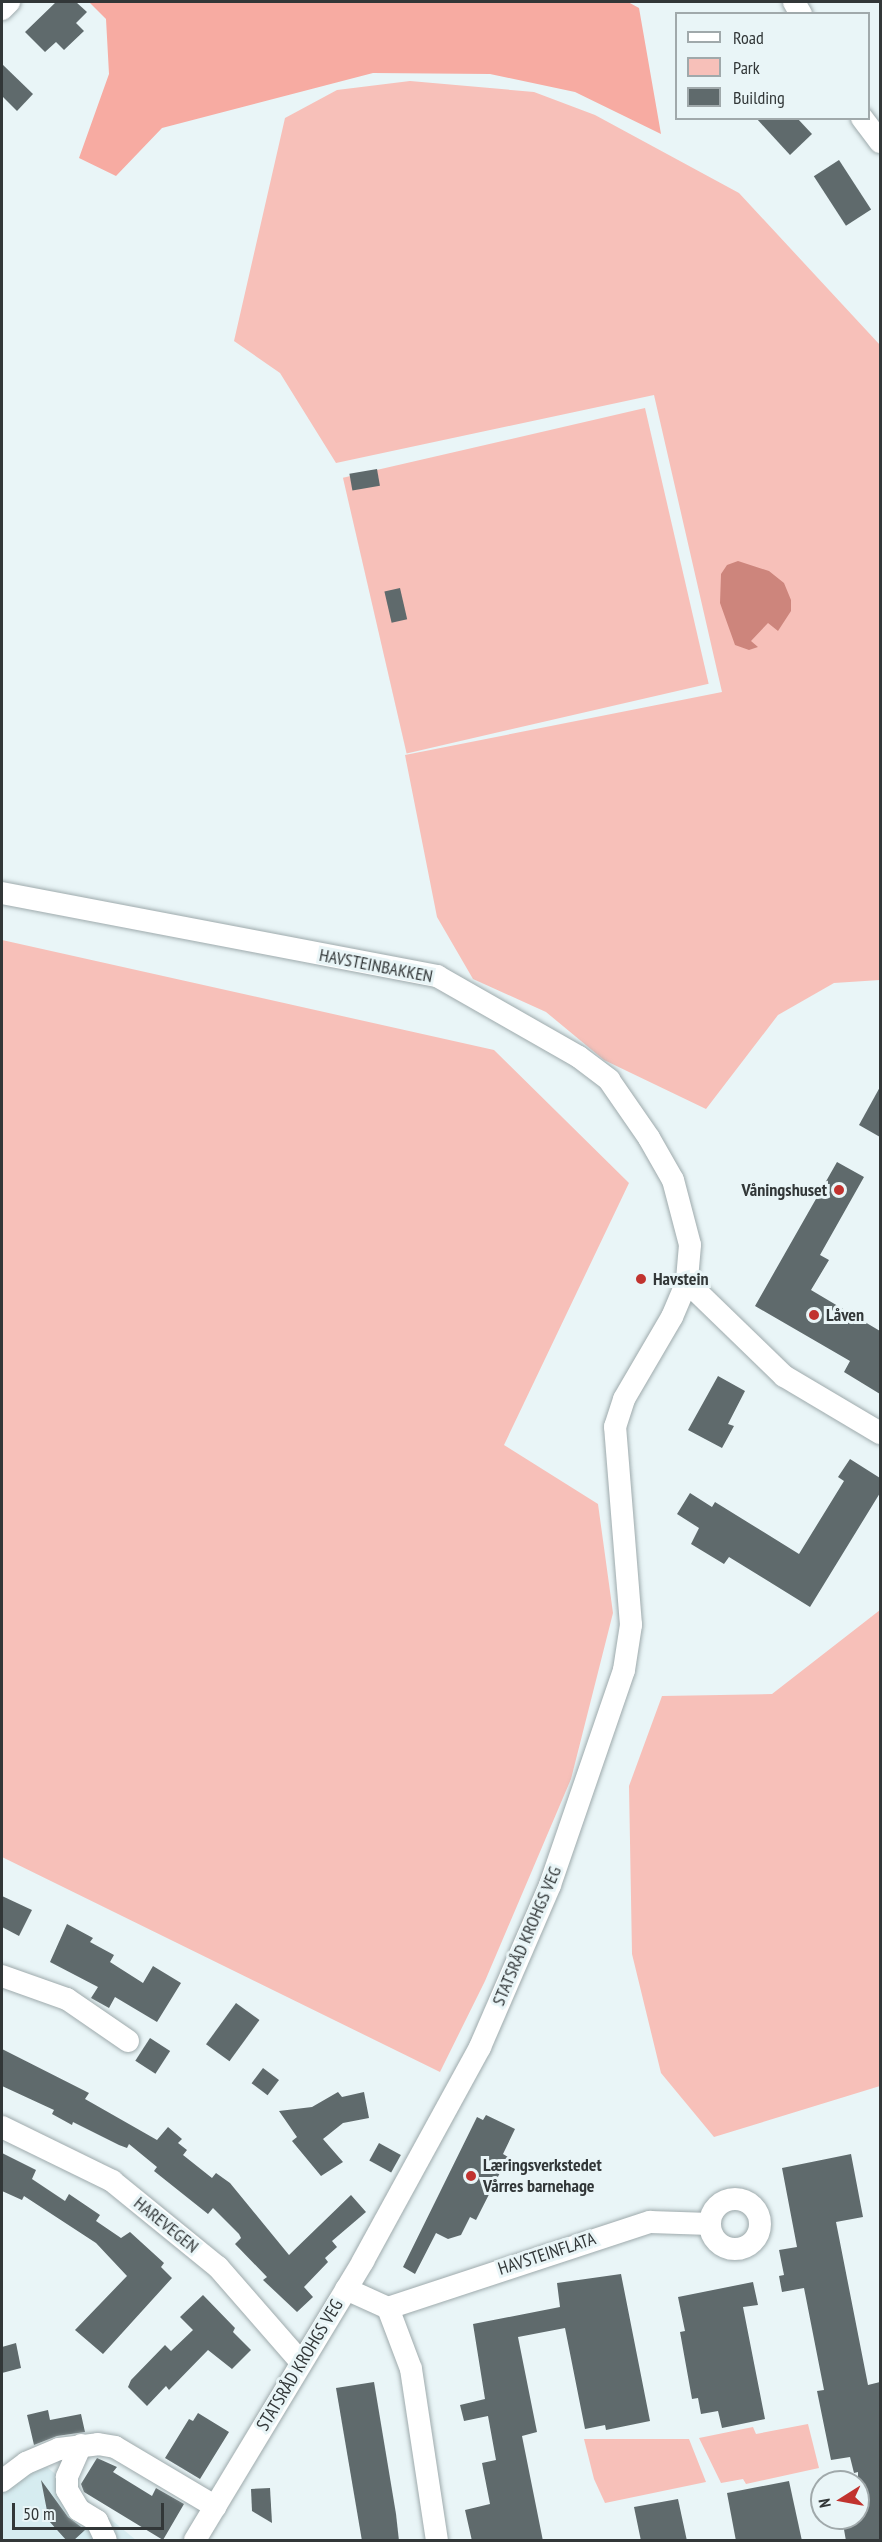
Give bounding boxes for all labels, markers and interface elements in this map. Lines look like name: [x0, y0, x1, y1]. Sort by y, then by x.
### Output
legend: [675, 12, 870, 120]
text: Road: [733, 26, 764, 49]
text: Park: [733, 56, 760, 79]
text: Building: [733, 86, 785, 109]
street label: HAVSTEINBAKKEN: [317, 944, 435, 988]
place label: Våningshuset: [742, 1179, 827, 1201]
marker: Våningshuset: [832, 1183, 846, 1197]
place label: Havstein: [653, 1268, 709, 1290]
marker: Havstein: [634, 1272, 648, 1286]
place label: Låven: [826, 1304, 864, 1326]
marker: Låven: [807, 1308, 821, 1322]
street label: STATSRÅD KROHGS VEG: [488, 1863, 566, 2009]
place label: Læringsverkstedet Vårres barnehage: [483, 2155, 602, 2198]
marker: Læringsverkstedet Vårres barnehage: [464, 2169, 478, 2183]
street label: HAREVEGEN: [129, 2192, 203, 2258]
street label: HAVSTEINFLATA: [496, 2228, 598, 2280]
street label: STATSRÅD KROHGS VEG: [252, 2295, 348, 2435]
north arrow: [810, 2470, 870, 2530]
scale bar: [15, 2491, 166, 2529]
text: N: [814, 2497, 835, 2509]
text: 50 m: [23, 2502, 55, 2525]

